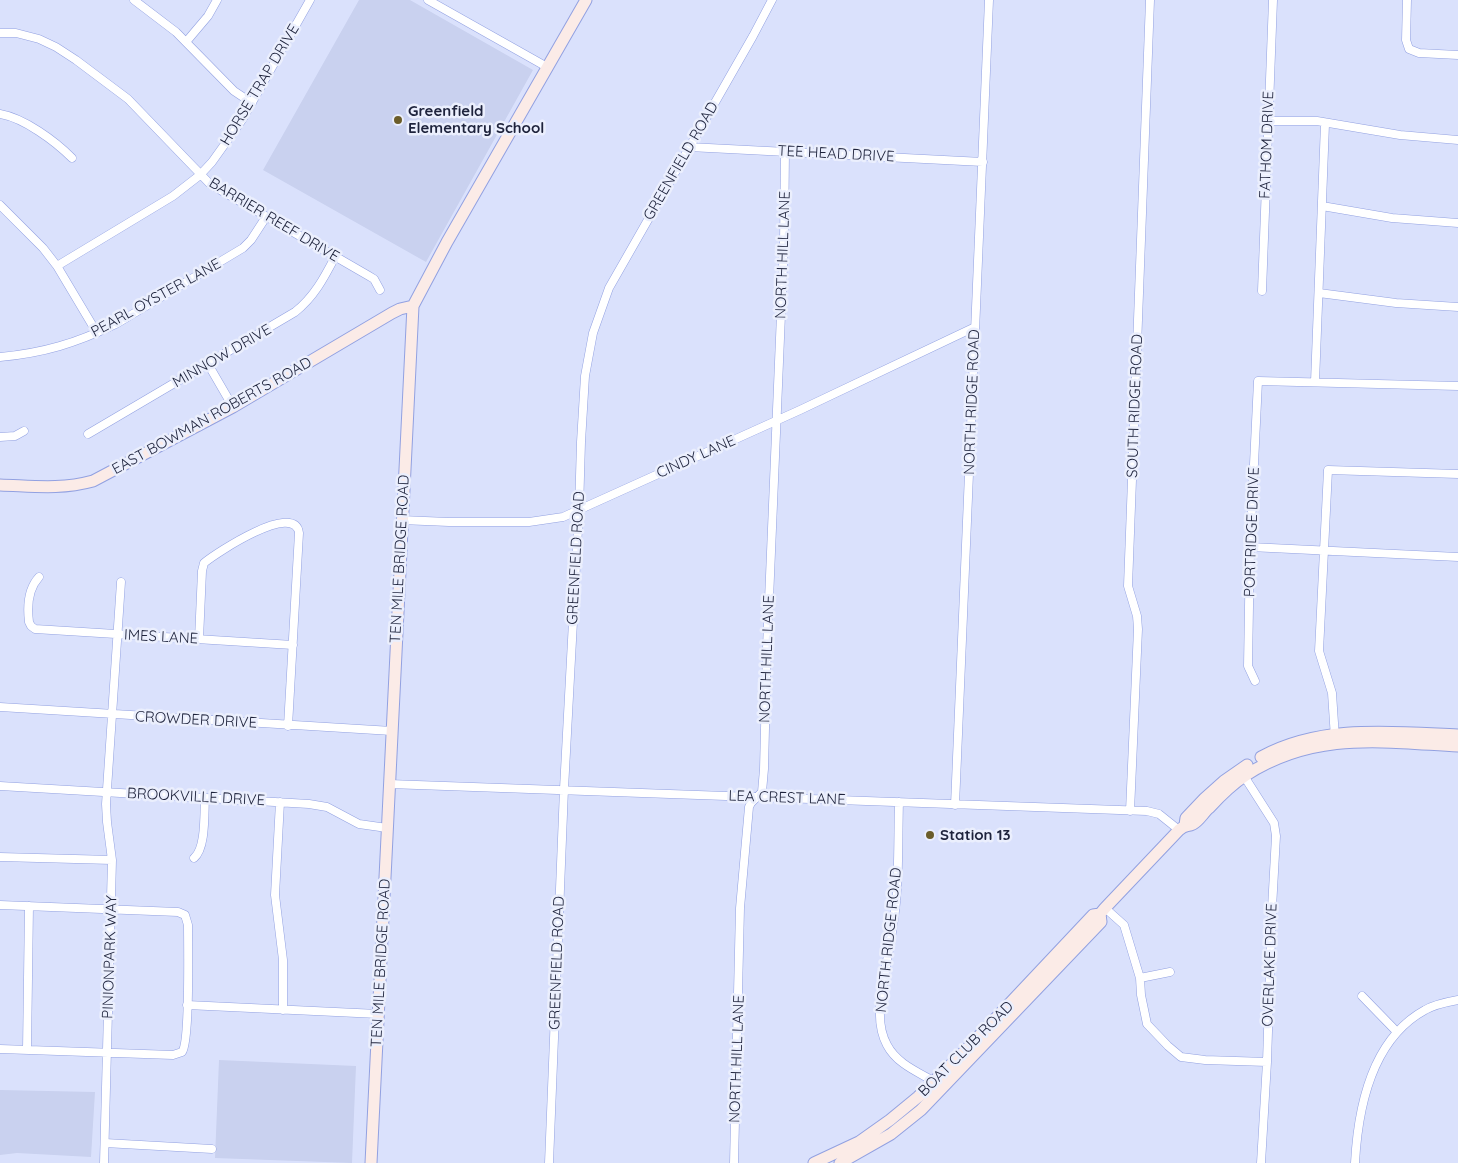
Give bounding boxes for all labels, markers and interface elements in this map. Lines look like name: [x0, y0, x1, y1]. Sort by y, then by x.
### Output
street label: HORSE TRAP DRIVE: [217, 21, 303, 149]
street label: FATHOM DRIVE: [1256, 91, 1278, 199]
street label: GREENFIELD ROAD: [640, 99, 722, 223]
place label: Greenfield Elementary School: [408, 102, 544, 137]
marker: Greenfield Elementary School: [392, 114, 404, 126]
street label: TEE HEAD DRIVE: [777, 142, 895, 166]
street label: BARRIER REEF DRIVE: [206, 174, 342, 266]
street label: NORTH HILL LANE: [772, 191, 794, 319]
street label: PEARL OYSTER LANE: [88, 255, 224, 341]
street label: MINNOW DRIVE: [169, 320, 275, 392]
street label: NORTH RIDGE ROAD: [960, 329, 984, 475]
street label: SOUTH RIDGE ROAD: [1123, 334, 1147, 478]
street label: EAST BOWMAN ROBERTS ROAD: [109, 353, 315, 479]
street label: CINDY LANE: [654, 432, 738, 482]
street label: PORTRIDGE DRIVE: [1241, 467, 1263, 597]
street label: TEN MILE BRIDGE ROAD: [387, 474, 413, 644]
street label: GREENFIELD ROAD: [564, 491, 588, 625]
street label: NORTH HILL LANE: [756, 595, 778, 723]
street label: IMES LANE: [123, 626, 199, 648]
street label: CROWDER DRIVE: [135, 708, 257, 732]
street label: BROOKVILLE DRIVE: [127, 784, 265, 810]
street label: LEA CREST LANE: [728, 787, 846, 809]
place label: Station 13: [940, 826, 1011, 844]
marker: Station 13: [924, 829, 936, 841]
street label: NORTH RIDGE ROAD: [872, 867, 906, 1013]
street label: TEN MILE BRIDGE ROAD: [368, 878, 394, 1048]
street label: PINIONPARK WAY: [99, 895, 121, 1019]
street label: GREENFIELD ROAD: [546, 896, 568, 1030]
street label: OVERLAKE DRIVE: [1259, 903, 1281, 1027]
street label: NORTH HILL LANE: [726, 995, 748, 1123]
street label: BOAT CLUB ROAD: [915, 998, 1017, 1100]

